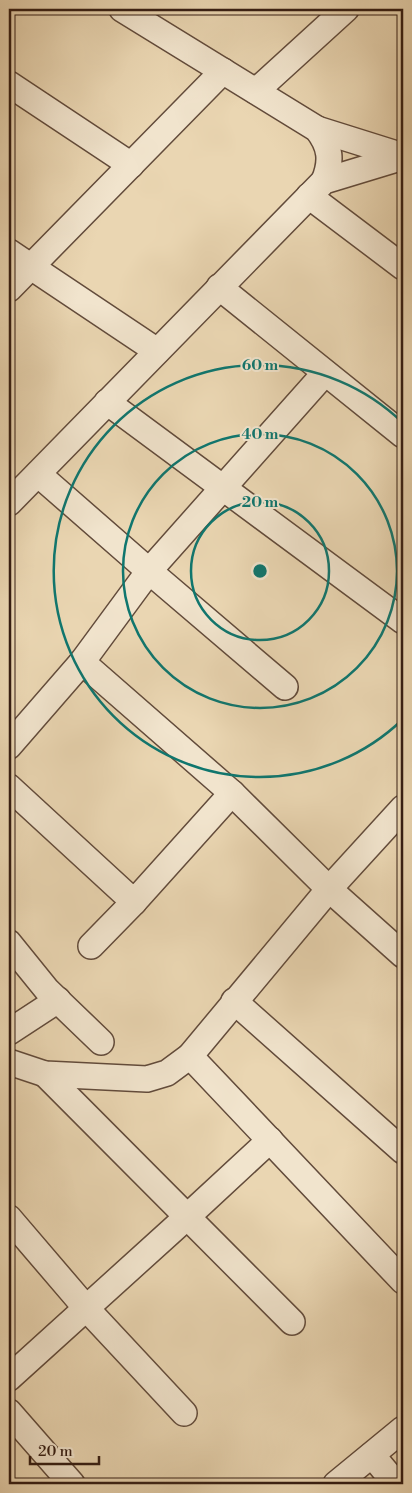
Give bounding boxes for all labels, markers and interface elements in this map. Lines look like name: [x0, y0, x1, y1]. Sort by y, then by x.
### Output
text: 60 m: [242, 356, 279, 375]
text: 40 m: [241, 425, 279, 444]
text: 20 m: [242, 493, 279, 512]
centre of rings: [251, 562, 269, 580]
scale bar: [30, 1433, 99, 1465]
text: 20 m: [38, 1442, 73, 1461]

